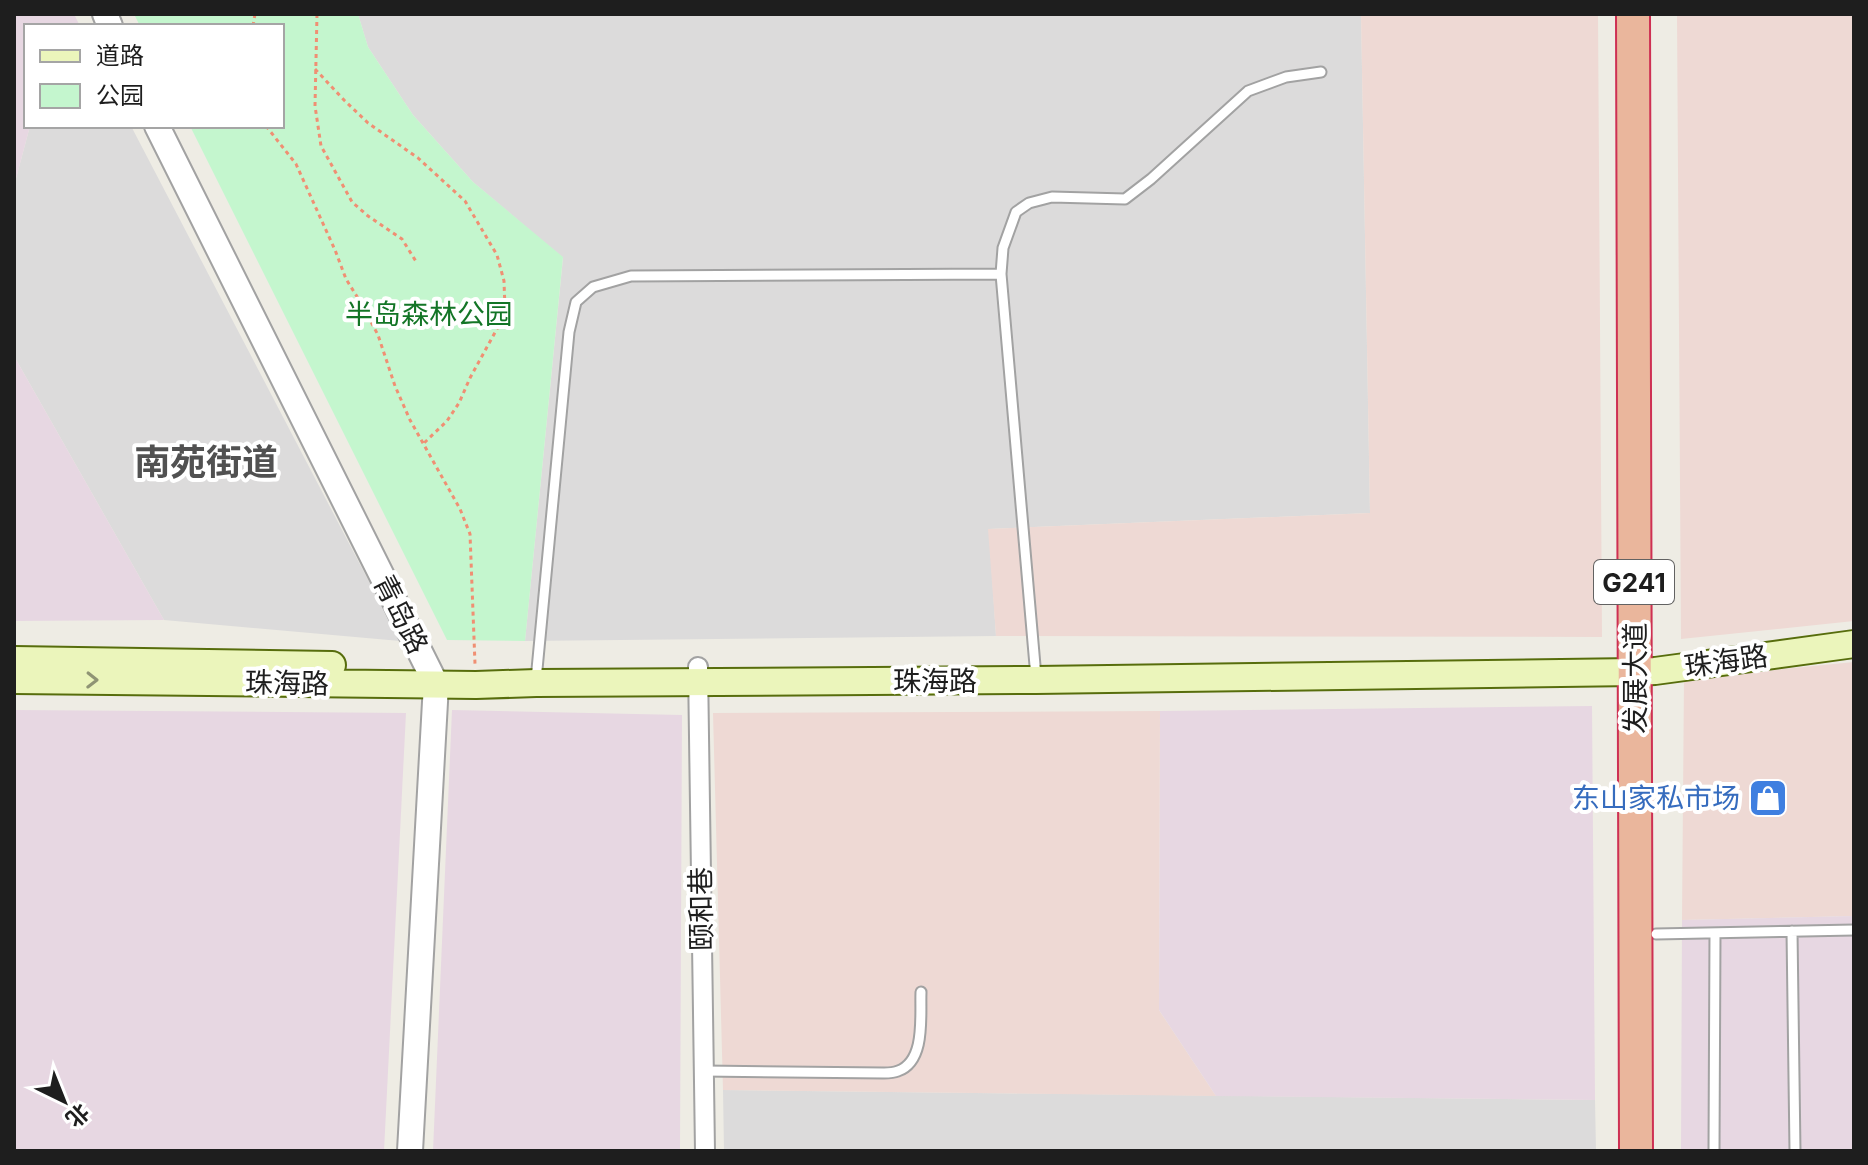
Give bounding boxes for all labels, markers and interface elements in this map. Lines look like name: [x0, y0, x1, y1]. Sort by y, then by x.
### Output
legend: [24, 24, 284, 128]
text: 道路: [96, 41, 144, 70]
text: 公园: [96, 81, 144, 110]
park label: 半岛森林公园: [345, 297, 513, 331]
district label: 南苑街道: [134, 440, 278, 484]
road number: G241: [1594, 560, 1674, 604]
street label: 青岛路: [367, 569, 435, 659]
street label: 发展大道: [1618, 622, 1652, 734]
street label: 珠海路: [1682, 638, 1770, 684]
street label: 珠海路: [893, 664, 977, 698]
street label: 珠海路: [245, 665, 329, 701]
one-way arrow: [86, 672, 99, 689]
shop icon: 东山家私市场: [1747, 777, 1789, 819]
place label: 东山家私市场: [1572, 781, 1740, 815]
street label: 颐和巷: [683, 867, 719, 951]
north arrow: [24, 1061, 104, 1141]
text: 北: [61, 1099, 95, 1133]

